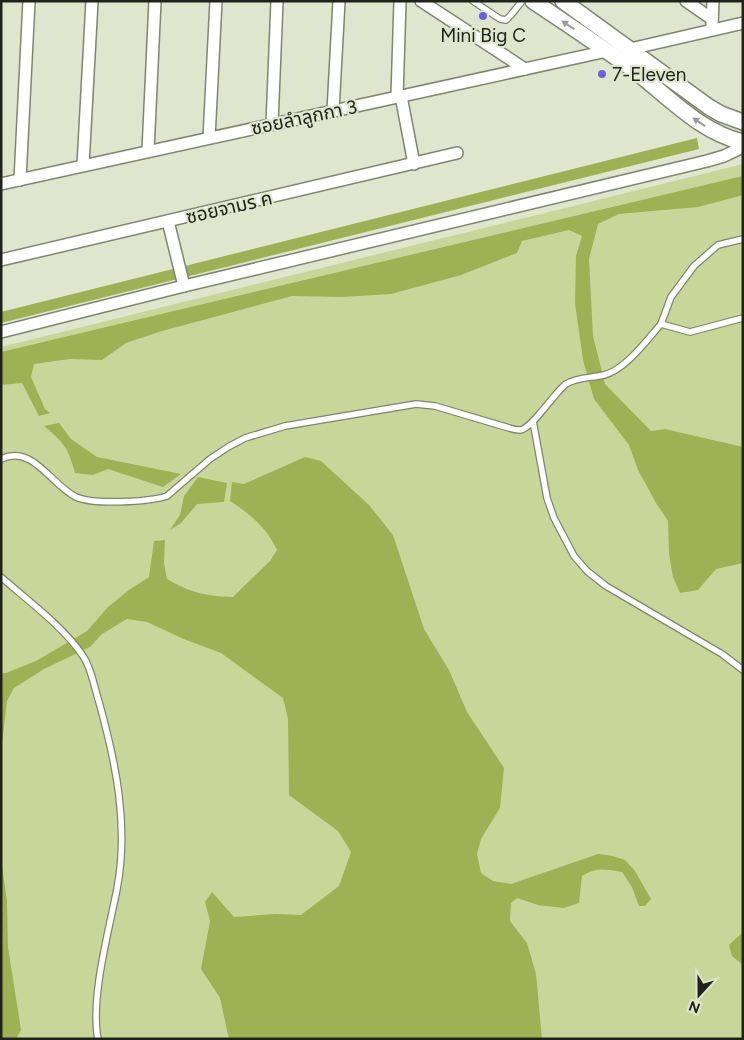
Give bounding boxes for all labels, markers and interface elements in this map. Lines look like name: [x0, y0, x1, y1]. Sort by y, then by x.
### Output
marker: Mini Big C: [477, 10, 489, 22]
one-way arrow: [562, 20, 575, 30]
place label: Mini Big C: [440, 24, 526, 47]
place label: 7-Eleven: [612, 63, 686, 86]
marker: 7-Eleven: [596, 68, 608, 80]
street label: ซอยลำลูกกา 3: [249, 95, 359, 141]
one-way arrow: [692, 117, 706, 127]
street label: ซอยจามร ค: [184, 186, 275, 229]
north arrow: [674, 970, 724, 1020]
text: N: [686, 997, 703, 1017]

